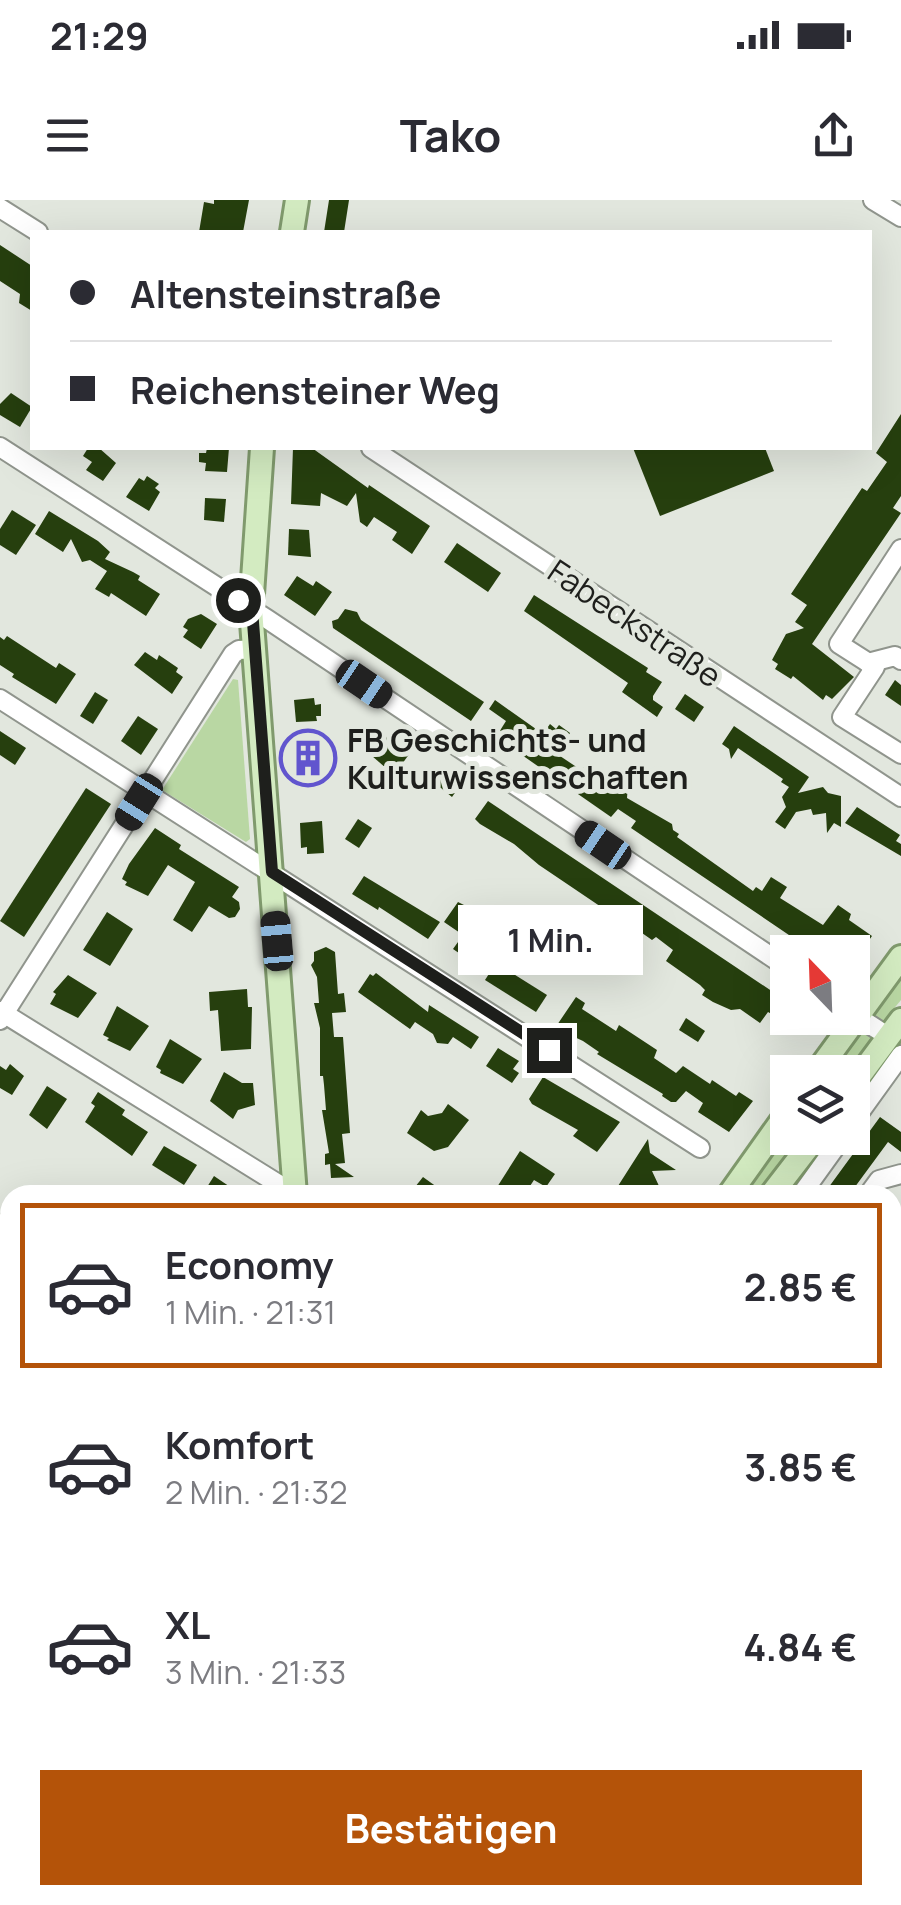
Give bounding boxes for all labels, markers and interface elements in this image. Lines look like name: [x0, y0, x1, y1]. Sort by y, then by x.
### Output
text: 21:29: [50, 9, 149, 61]
text: Tako: [400, 104, 501, 166]
icon: menu: [40, 108, 95, 163]
icon: share: [806, 108, 861, 163]
text: Altensteinstraße: [130, 267, 442, 319]
text: Reichensteiner Weg: [130, 363, 500, 415]
street label: Fabeckstraße: [540, 549, 730, 697]
route start: [216, 578, 261, 623]
car: [331, 655, 397, 713]
place label: FB Geschichts- und Kulturwissenschaften: [347, 718, 688, 799]
building icon: FB Geschichts- und Kulturwissenschaften: [278, 728, 338, 788]
car: [110, 769, 168, 835]
car: [570, 816, 636, 874]
callout: 1 Min.: [456, 905, 642, 975]
car: [259, 910, 295, 972]
text: 1 Min.: [507, 918, 594, 962]
north arrow: [770, 935, 870, 1035]
map controls: [770, 935, 870, 1155]
route end: [527, 1028, 572, 1073]
button: layers: [770, 1055, 870, 1155]
text: Economy: [165, 1238, 334, 1290]
icon: car: [45, 1241, 135, 1331]
text: 2.85 €: [744, 1260, 857, 1312]
text: 1 Min. · 21:31: [165, 1290, 336, 1334]
text: Komfort: [165, 1418, 314, 1470]
icon: car: [45, 1421, 135, 1511]
text: 3.85 €: [744, 1440, 857, 1492]
text: 2 Min. · 21:32: [165, 1470, 347, 1514]
text: XL: [165, 1598, 210, 1650]
icon: car: [45, 1601, 135, 1691]
text: 4.84 €: [743, 1620, 857, 1672]
text: 3 Min. · 21:33: [165, 1650, 346, 1694]
button: Bestätigen: [40, 1770, 862, 1885]

